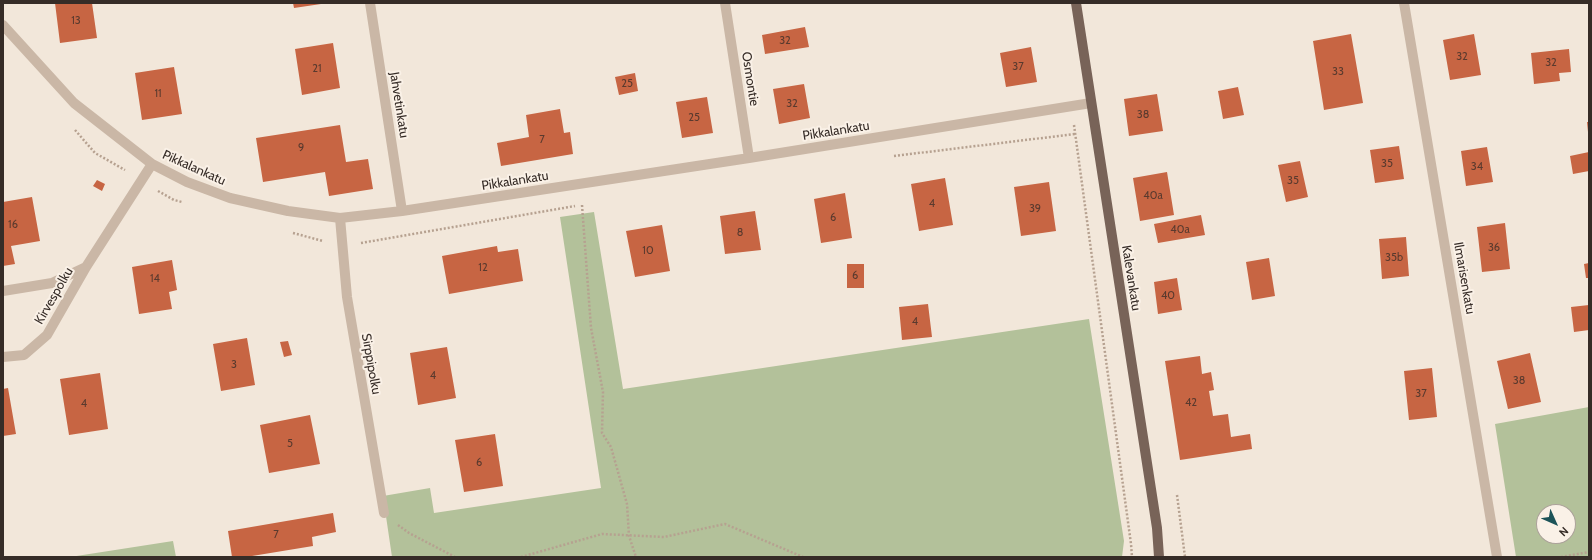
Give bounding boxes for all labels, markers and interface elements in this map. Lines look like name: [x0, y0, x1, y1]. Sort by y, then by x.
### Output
house number: 13: [71, 14, 81, 28]
house number: 32: [779, 34, 791, 48]
house number: 32: [1456, 50, 1468, 64]
street label: Osmontie: [738, 51, 762, 107]
house number: 32: [1545, 56, 1557, 70]
house number: 37: [1012, 60, 1024, 74]
house number: 21: [312, 62, 322, 76]
house number: 33: [1332, 65, 1344, 79]
street label: Jahvetinkatu: [386, 71, 412, 139]
house number: 25: [621, 77, 633, 91]
house number: 11: [154, 87, 162, 101]
house number: 32: [786, 97, 798, 111]
house number: 38: [1137, 108, 1149, 122]
house number: 25: [688, 111, 700, 125]
street label: Pikkalankatu: [801, 118, 871, 144]
house number: 7: [539, 133, 545, 147]
house number: 9: [298, 141, 304, 155]
street label: Pikkalankatu: [160, 147, 228, 189]
house number: 35: [1381, 157, 1393, 171]
house number: 34: [1471, 160, 1483, 174]
street label: Pikkalankatu: [480, 168, 550, 194]
house number: 35: [1287, 174, 1299, 188]
house number: 40a: [1143, 189, 1163, 203]
house number: 4: [929, 197, 935, 211]
house number: 39: [1029, 202, 1041, 216]
house number: 6: [830, 211, 836, 225]
house number: 16: [8, 218, 18, 232]
house number: 40a: [1170, 223, 1190, 237]
house number: 8: [737, 226, 743, 240]
street label: Ilmarisenkatu: [1450, 241, 1478, 315]
house number: 36: [1488, 241, 1500, 255]
house number: 10: [642, 244, 654, 258]
street label: Kalevankatu: [1118, 244, 1144, 312]
house number: 35b: [1385, 251, 1403, 265]
house number: 12: [478, 261, 488, 275]
street label: Kirvespolku: [32, 265, 76, 327]
house number: 6: [852, 269, 858, 283]
house number: 14: [150, 272, 160, 286]
house number: 40: [1161, 289, 1175, 303]
house number: 4: [912, 315, 918, 329]
street label: Sirppipolku: [358, 332, 384, 396]
house number: 3: [231, 358, 237, 372]
house number: 4: [430, 369, 436, 383]
house number: 38: [1513, 374, 1525, 388]
house number: 37: [1415, 387, 1427, 401]
house number: 42: [1185, 396, 1197, 410]
house number: 4: [81, 397, 87, 411]
house number: 5: [287, 437, 293, 451]
house number: 6: [476, 456, 482, 470]
north arrow: [1536, 504, 1576, 544]
text: N: [1556, 524, 1571, 539]
house number: 7: [273, 528, 279, 542]

